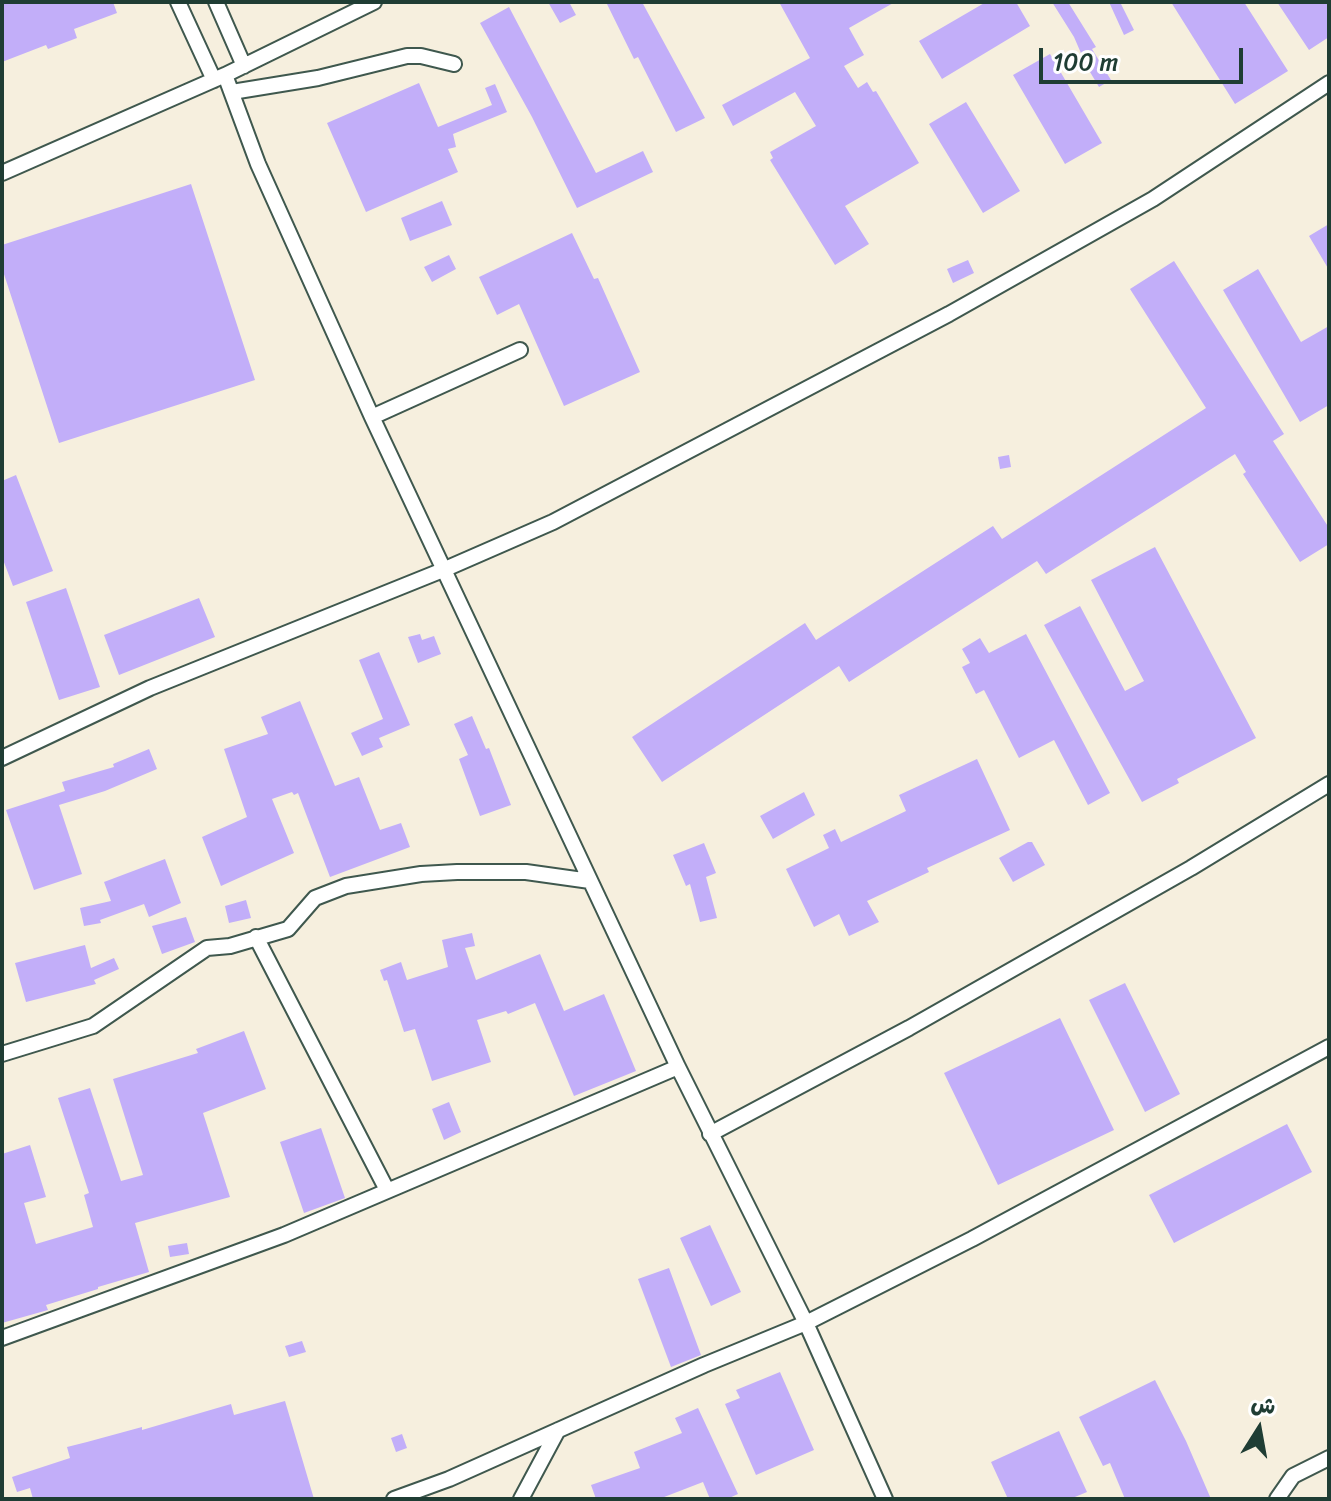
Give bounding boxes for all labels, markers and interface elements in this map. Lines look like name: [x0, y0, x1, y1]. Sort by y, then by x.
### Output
scale bar: [1043, 32, 1247, 82]
text: 100 m: [1053, 41, 1118, 83]
text: ش: [1248, 1383, 1279, 1426]
north arrow: [1219, 1389, 1299, 1469]

